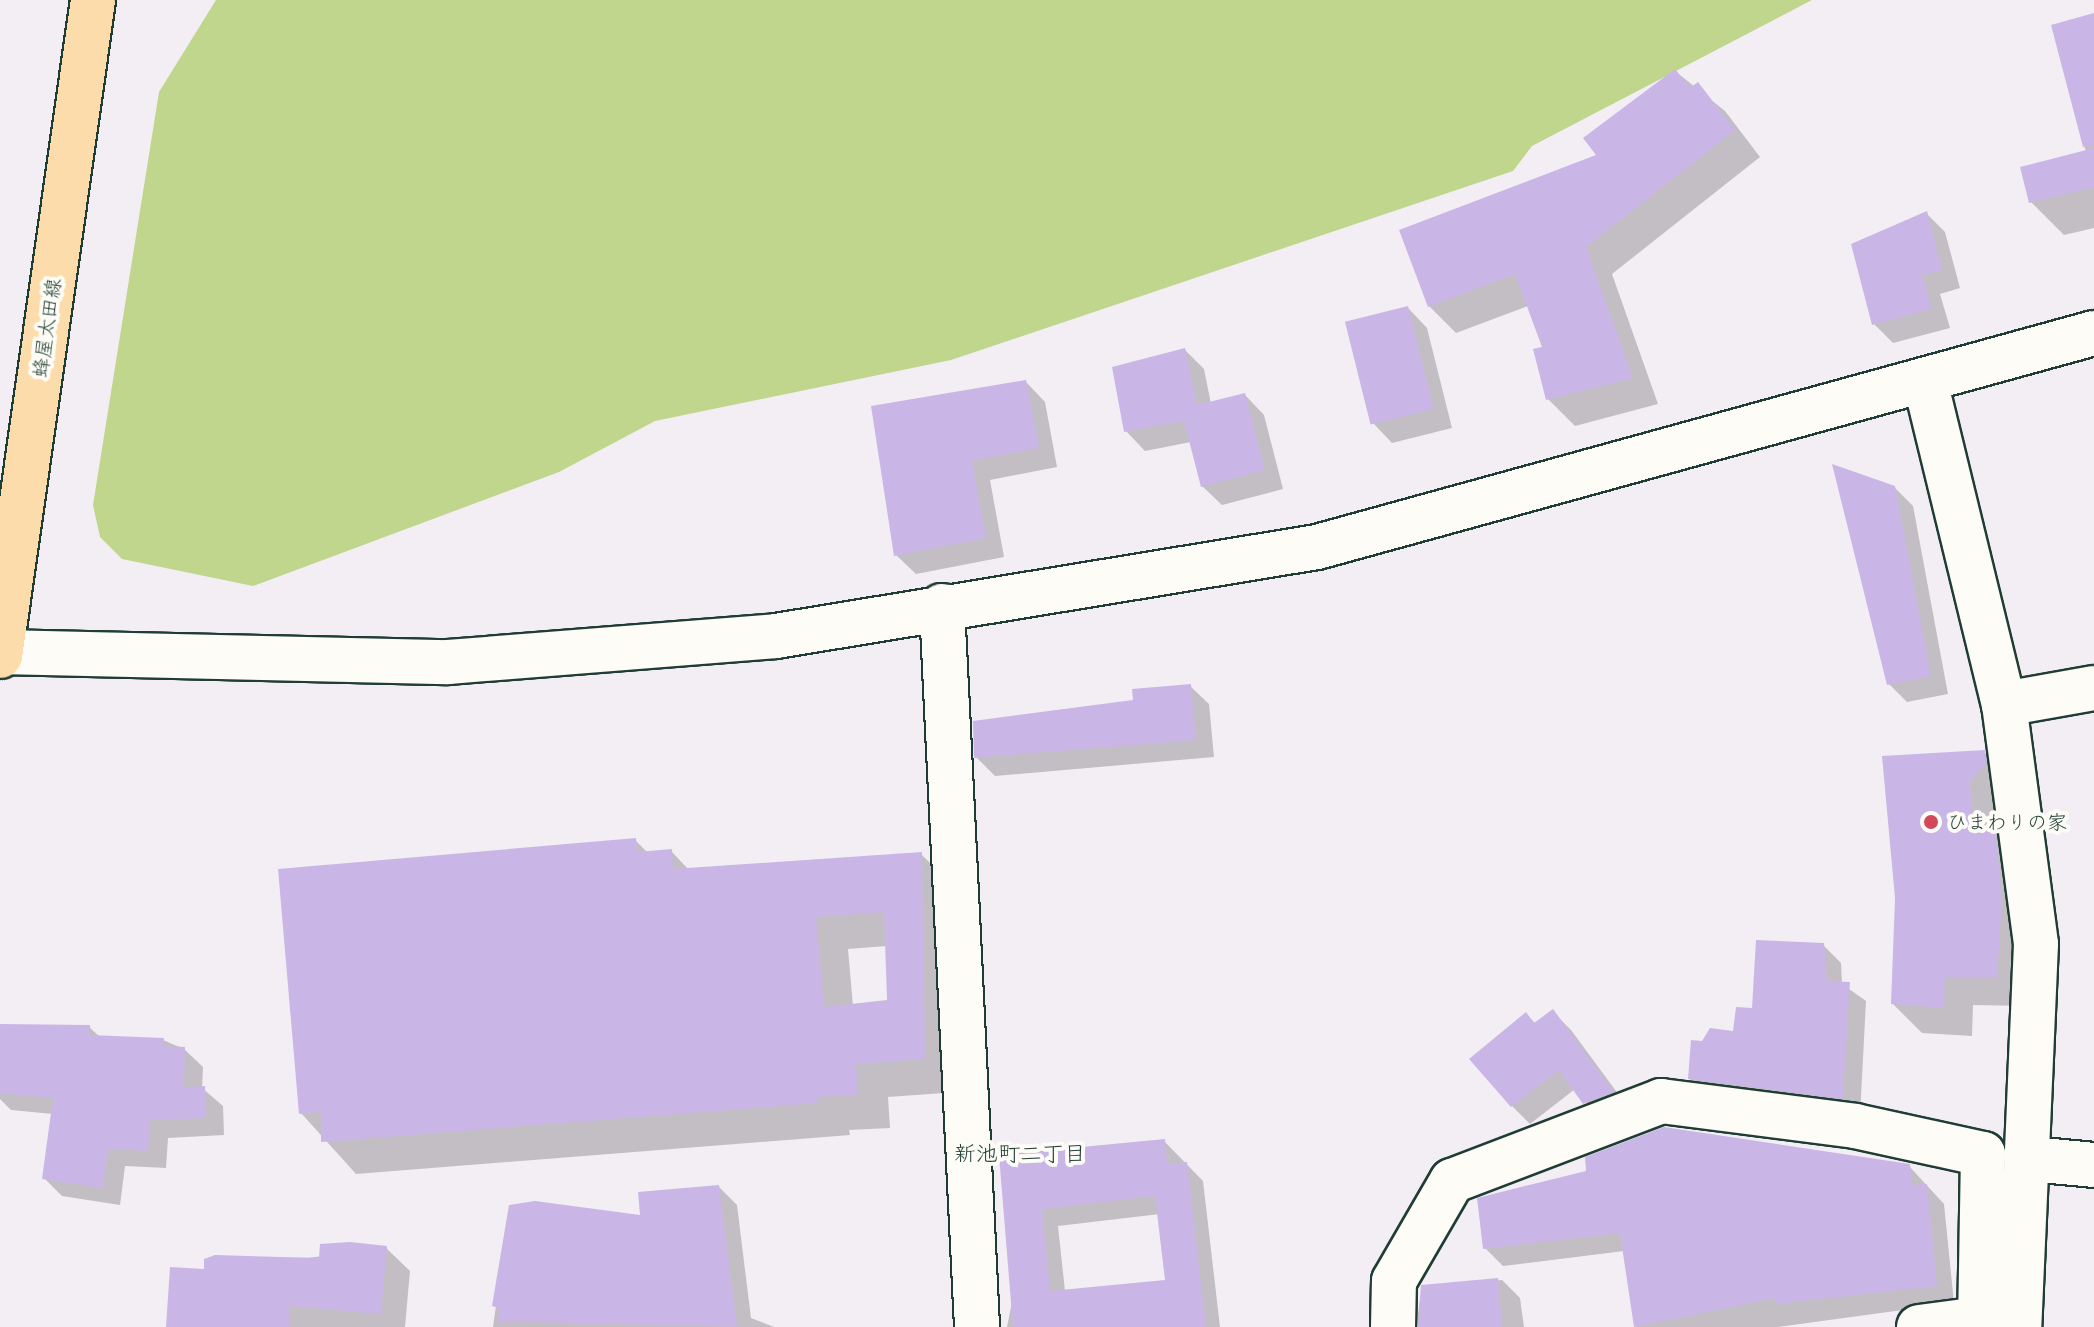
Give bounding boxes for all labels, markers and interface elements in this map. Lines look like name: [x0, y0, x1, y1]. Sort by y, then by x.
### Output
street label: 蜂屋太田線: [28, 277, 66, 379]
place label: ひまわりの家: [1947, 810, 2067, 834]
marker: ひまわりの家: [1922, 813, 1940, 831]
district label: 新池町二丁目: [954, 1141, 1086, 1167]

